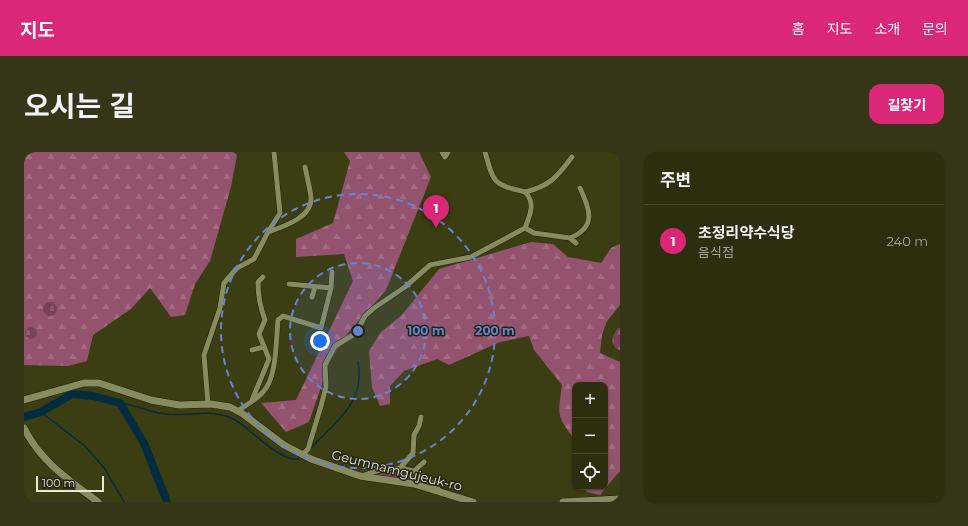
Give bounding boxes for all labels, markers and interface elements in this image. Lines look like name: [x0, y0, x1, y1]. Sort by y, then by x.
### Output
text: 지도: [20, 19, 55, 42]
text: 홈: [792, 20, 805, 38]
text: 지도: [827, 20, 852, 38]
text: 소개: [874, 20, 900, 38]
text: 문의: [922, 20, 948, 38]
button: 길찾기: [869, 84, 944, 124]
text: 오시는 길: [24, 89, 135, 123]
text: 주변: [660, 170, 691, 190]
pin: 1: [423, 195, 449, 228]
text: 초정리약수식당: [698, 223, 795, 242]
text: 1: [670, 233, 676, 249]
text: 240 m: [887, 233, 928, 249]
text: 음식점: [698, 244, 734, 260]
text: 100 m: [408, 323, 444, 338]
text: 200 m: [475, 323, 515, 338]
centre of rings: [351, 324, 365, 338]
your location: [310, 331, 330, 351]
map controls: [572, 382, 608, 490]
button: +: [572, 382, 608, 418]
button: −: [572, 418, 608, 454]
street label: Geumnamgujeuk-ro: [330, 446, 464, 494]
button: locate: [572, 454, 608, 490]
scale bar: [36, 474, 104, 493]
text: 100 m: [42, 476, 75, 490]

